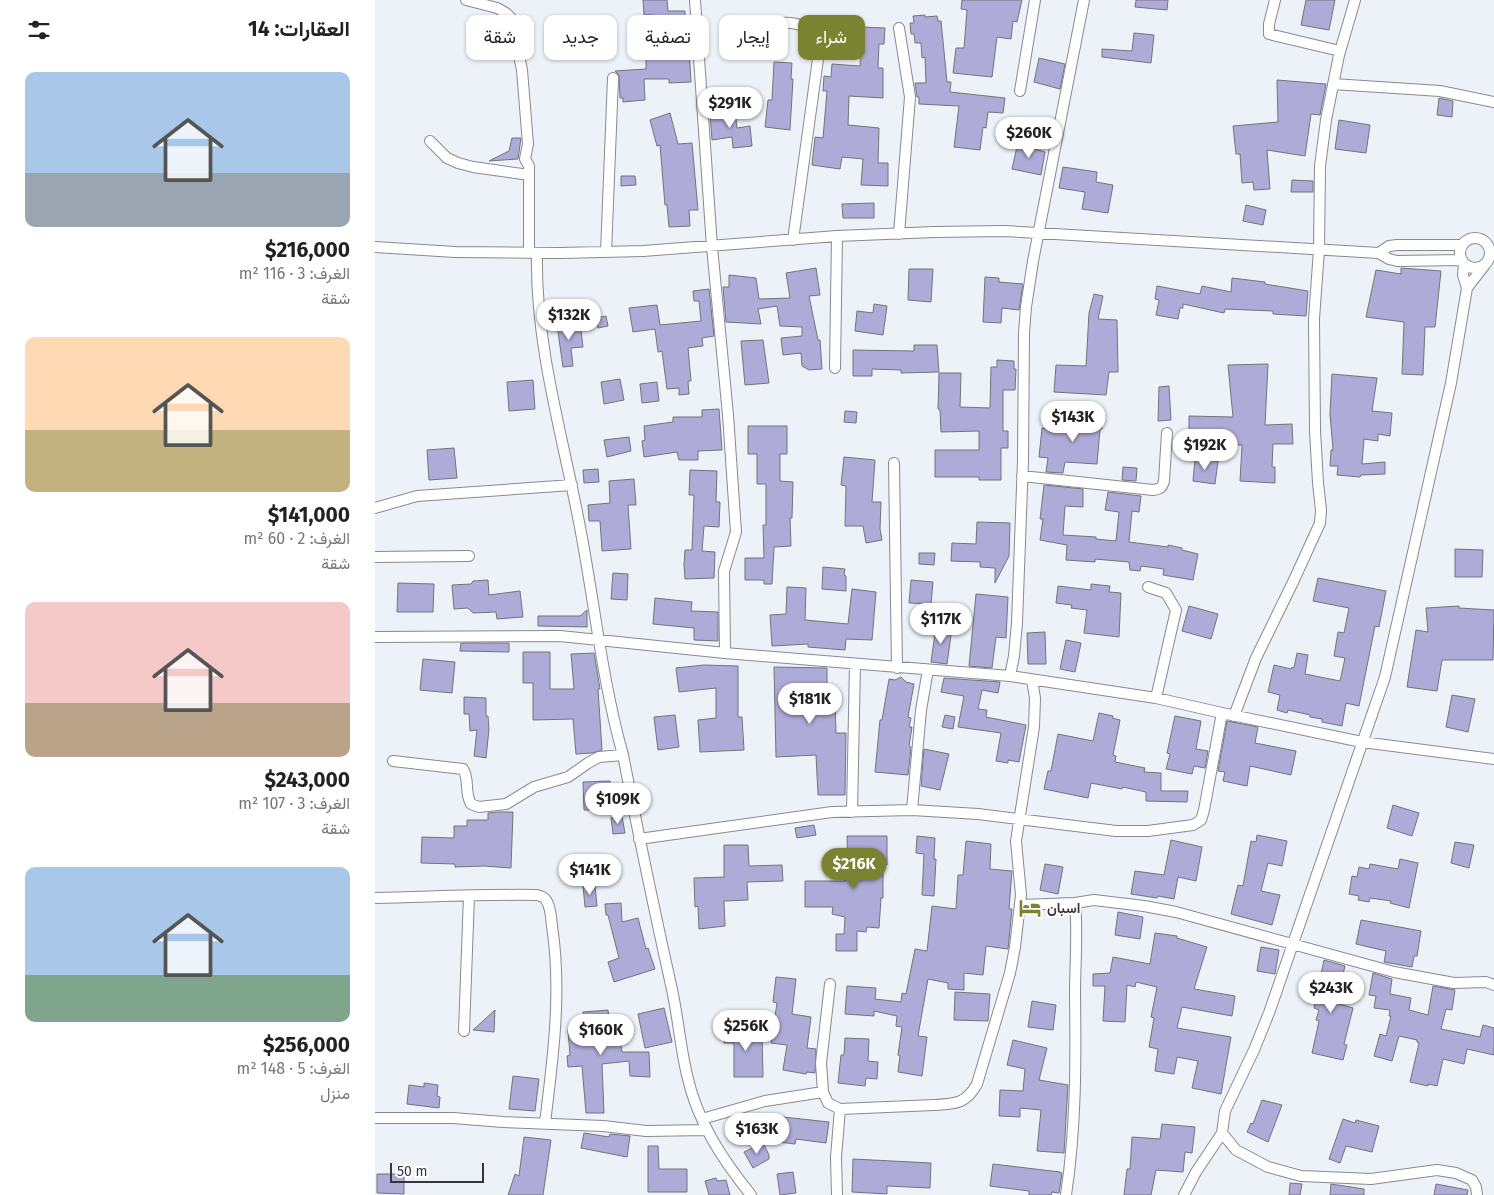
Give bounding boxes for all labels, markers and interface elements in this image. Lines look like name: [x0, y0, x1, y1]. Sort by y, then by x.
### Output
chip: شقة: [466, 15, 534, 60]
chip: جديد: [544, 15, 617, 60]
chip: تصفية: [627, 15, 709, 60]
chip: إيجار: [719, 15, 788, 60]
chip: شراء: [798, 15, 865, 60]
icon: filters: [25, 16, 53, 44]
text: العقارات: 14: [248, 16, 350, 42]
pin: $291K: [695, 86, 765, 129]
text: $291K: [709, 93, 751, 112]
icon: home: [143, 105, 233, 195]
pin: $260K: [994, 116, 1064, 159]
text: $260K: [1006, 123, 1052, 142]
text: $216,000: [265, 237, 350, 263]
text: الغرف: 3 · 116 m²: [239, 264, 350, 283]
text: شقة: [321, 289, 350, 308]
pin: $132K: [534, 298, 604, 341]
text: $132K: [548, 305, 590, 324]
icon: home: [143, 370, 233, 460]
pin: $143K: [1038, 400, 1108, 443]
text: $143K: [1052, 407, 1094, 426]
pin: $192K: [1170, 428, 1240, 471]
text: $192K: [1184, 435, 1226, 454]
text: $141,000: [268, 502, 350, 528]
text: الغرف: 2 · 60 m²: [243, 529, 350, 548]
text: شقة: [321, 554, 350, 573]
pin: $117K: [906, 602, 976, 645]
text: $117K: [921, 609, 961, 628]
icon: home: [143, 635, 233, 725]
pin: $181K: [775, 682, 845, 725]
text: $181K: [789, 689, 831, 708]
text: $243,000: [264, 767, 350, 793]
pin: $109K: [583, 782, 653, 825]
text: $109K: [596, 789, 640, 808]
text: الغرف: 3 · 107 m²: [238, 794, 350, 813]
text: شقة: [321, 819, 350, 838]
pin: $216K: [819, 848, 889, 890]
pin: $141K: [555, 854, 625, 896]
text: $216K: [832, 854, 876, 873]
text: $141K: [569, 860, 611, 879]
hotel icon: اسبان: [1017, 895, 1043, 921]
icon: home: [143, 900, 233, 990]
place label: اسبان: [1047, 900, 1080, 917]
pin: $243K: [1296, 972, 1366, 1014]
text: $243K: [1309, 978, 1353, 997]
pin: $256K: [711, 1010, 781, 1052]
pin: $160K: [566, 1014, 636, 1056]
text: $256K: [724, 1016, 768, 1035]
text: $160K: [579, 1020, 623, 1039]
text: $256,000: [263, 1032, 350, 1058]
text: الغرف: 5 · 148 m²: [237, 1059, 350, 1078]
text: منزل: [320, 1084, 350, 1103]
pin: $163K: [722, 1112, 792, 1155]
text: $163K: [736, 1119, 778, 1138]
scale bar: [390, 1160, 484, 1183]
text: 50 m: [397, 1163, 428, 1180]

